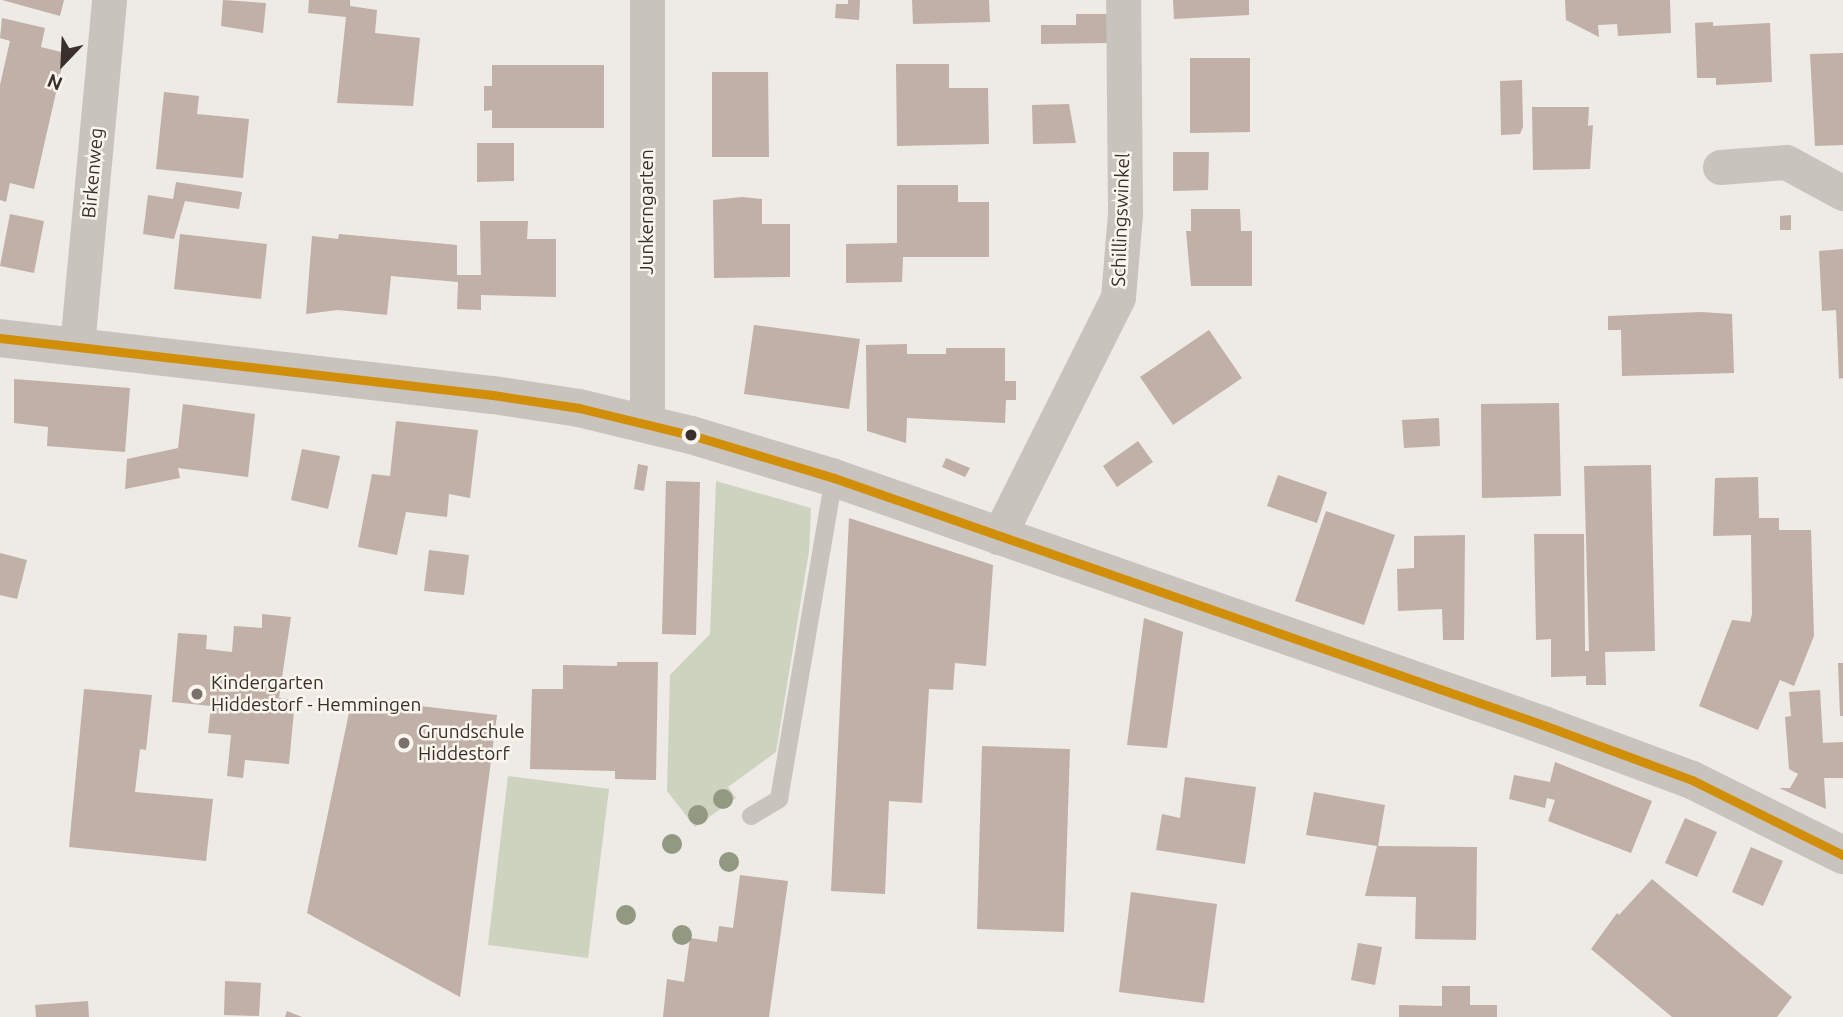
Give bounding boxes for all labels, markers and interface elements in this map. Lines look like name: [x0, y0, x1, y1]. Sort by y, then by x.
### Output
north arrow: [28, 28, 98, 98]
text: N: [44, 69, 66, 95]
street label: Birkenweg: [78, 127, 108, 219]
street label: Junkerngarten: [636, 149, 658, 275]
street label: Schillingswinkel: [1107, 153, 1135, 287]
unlabelled marker: [684, 428, 698, 442]
place label: Kindergarten Hiddestorf - Hemmingen: [211, 672, 421, 716]
marker: Kindergarten Hiddestorf - Hemmingen: [189, 686, 205, 702]
place label: Grundschule Hiddestorf: [418, 721, 525, 765]
marker: Grundschule Hiddestorf: [396, 735, 412, 751]

